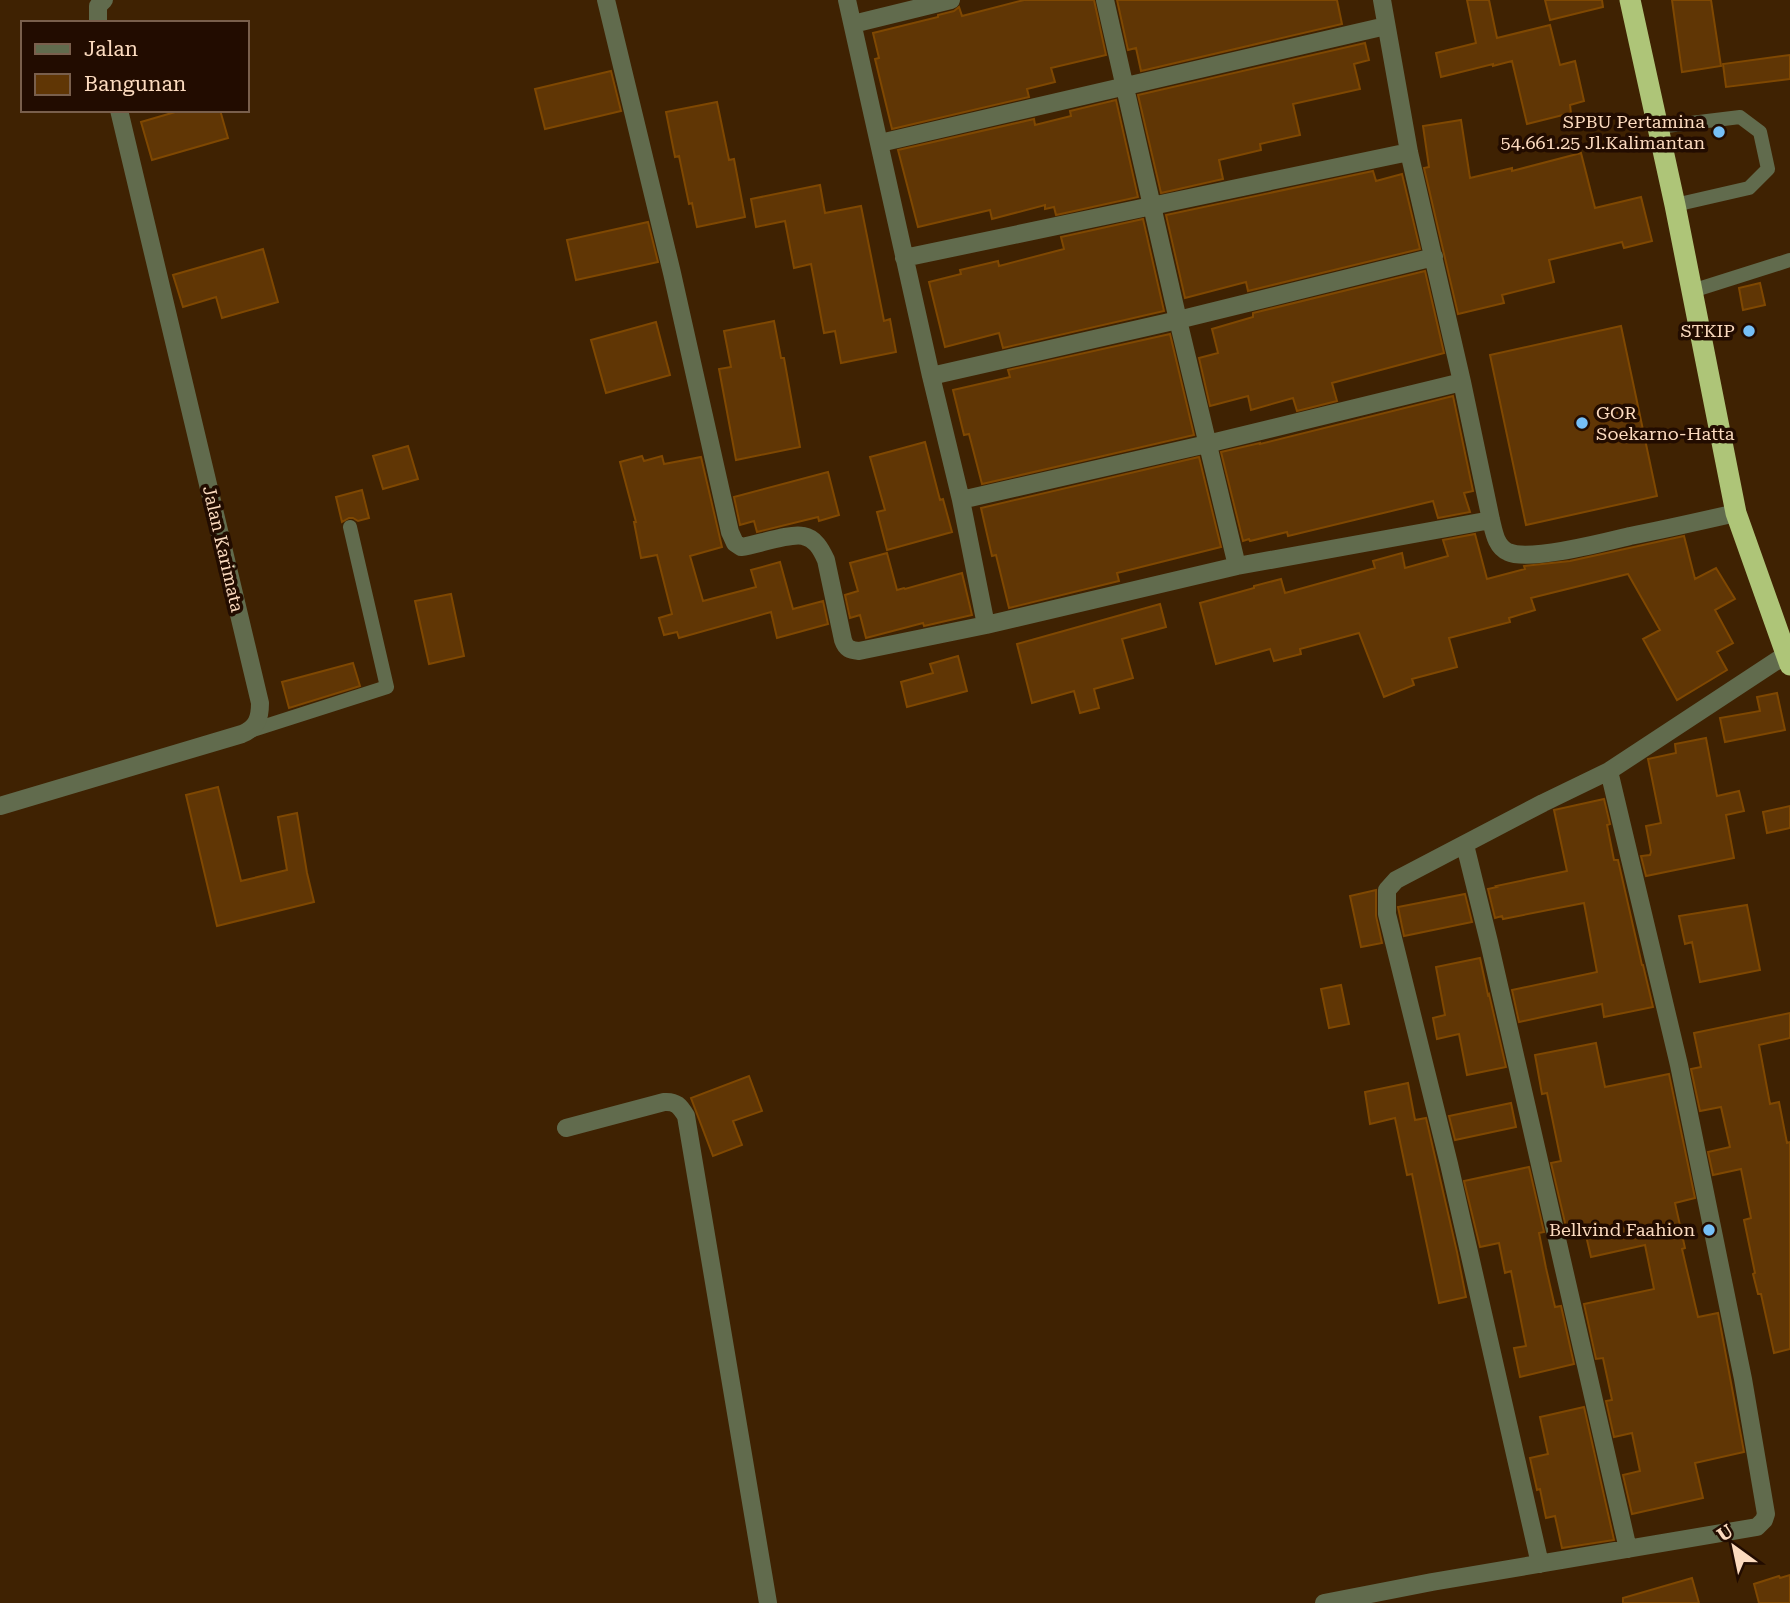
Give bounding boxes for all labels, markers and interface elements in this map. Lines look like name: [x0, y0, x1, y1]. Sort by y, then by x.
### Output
legend: [21, 21, 248, 112]
text: Jalan: [84, 37, 139, 61]
text: Bangunan: [84, 72, 187, 96]
place label: SPBU Pertamina 54.661.25 Jl.Kalimantan: [1501, 111, 1705, 153]
marker: SPBU Pertamina 54.661.25 Jl.Kalimantan: [1711, 124, 1727, 140]
place label: STKIP: [1681, 320, 1735, 341]
marker: STKIP: [1741, 323, 1757, 339]
place label: GOR Soekarno-Hatta: [1596, 402, 1735, 444]
marker: GOR Soekarno-Hatta: [1574, 415, 1590, 431]
street label: Jalan Karimata: [199, 484, 248, 614]
place label: Bellvind Faahion: [1549, 1219, 1695, 1240]
marker: Bellvind Faahion: [1701, 1222, 1717, 1238]
north arrow: [1699, 1512, 1769, 1582]
text: U: [1713, 1519, 1738, 1547]

